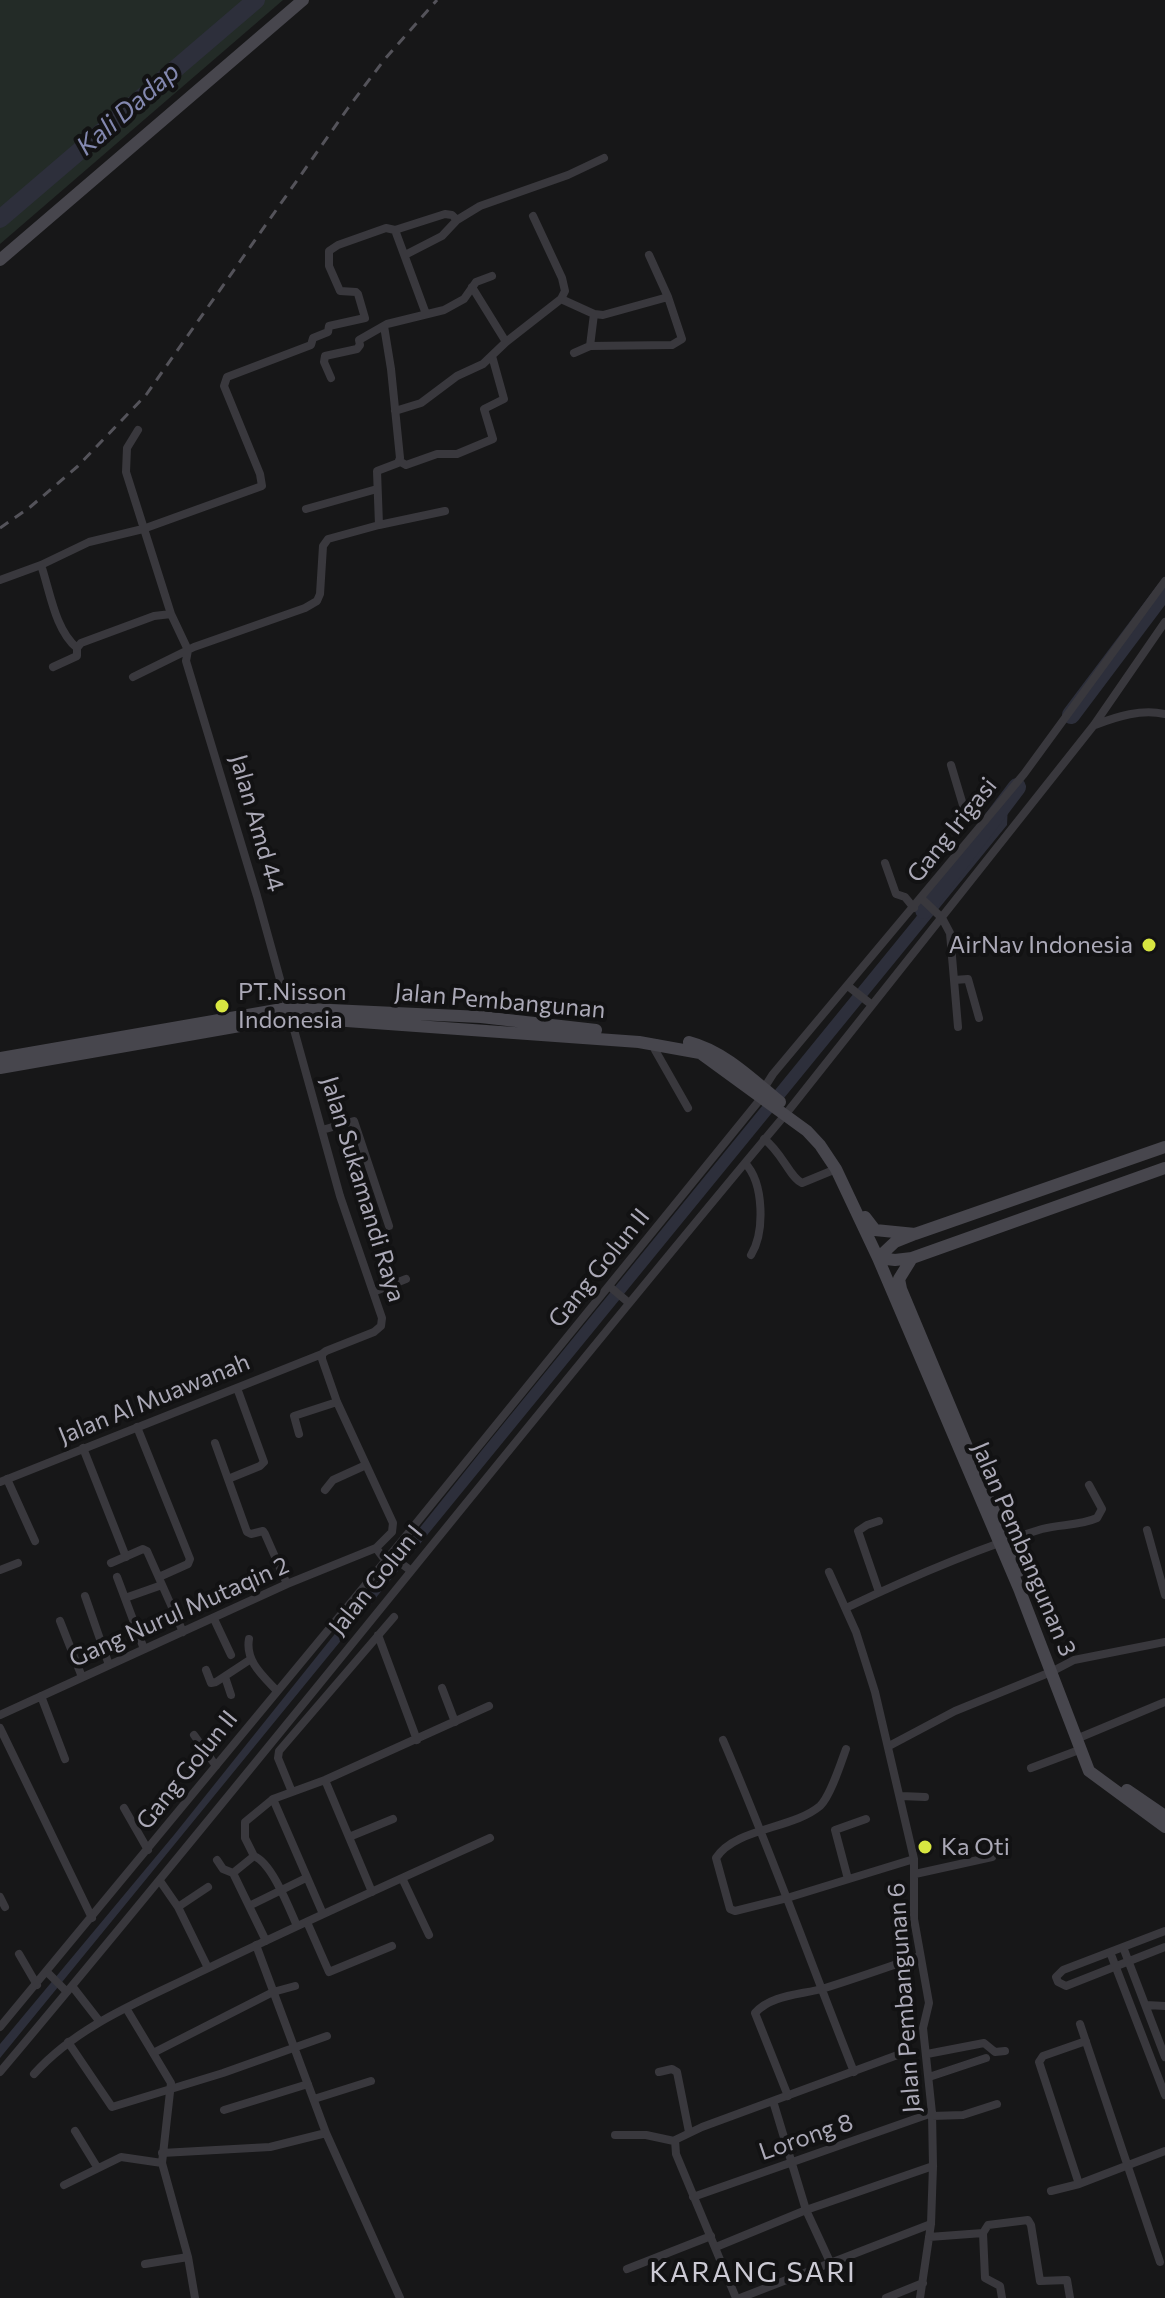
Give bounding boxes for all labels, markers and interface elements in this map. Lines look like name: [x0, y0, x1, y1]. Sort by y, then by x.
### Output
water label: Kali Dadap: [70, 56, 186, 162]
street label: Jalan Amd 44: [224, 751, 290, 895]
street label: Gang Irigasi: [901, 772, 1003, 888]
place label: AirNav Indonesia: [949, 931, 1133, 959]
marker: AirNav Indonesia: [1140, 936, 1158, 954]
street label: Jalan Pembangunan: [393, 977, 607, 1025]
place label: PT.Nisson Indonesia: [238, 978, 347, 1034]
marker: PT.Nisson Indonesia: [213, 997, 231, 1015]
street label: Jalan Sukamandi Raya: [315, 1073, 411, 1305]
street label: Gang Golun II: [542, 1203, 656, 1333]
street label: Jalan Al Muawanah: [54, 1347, 254, 1451]
street label: Jalan Pembangunan 3: [966, 1438, 1082, 1660]
street label: Jalan Golun I: [323, 1519, 429, 1641]
street label: Gang Nurul Mutaqin 2: [65, 1551, 293, 1673]
street label: Gang Golun II: [130, 1705, 244, 1835]
place label: Ka Oti: [941, 1833, 1010, 1861]
marker: Ka Oti: [916, 1838, 934, 1856]
street label: Jalan Pembangunan 6: [882, 1882, 926, 2114]
street label: Lorong 8: [755, 2108, 857, 2166]
district label: KARANG SARI: [649, 2256, 857, 2290]

